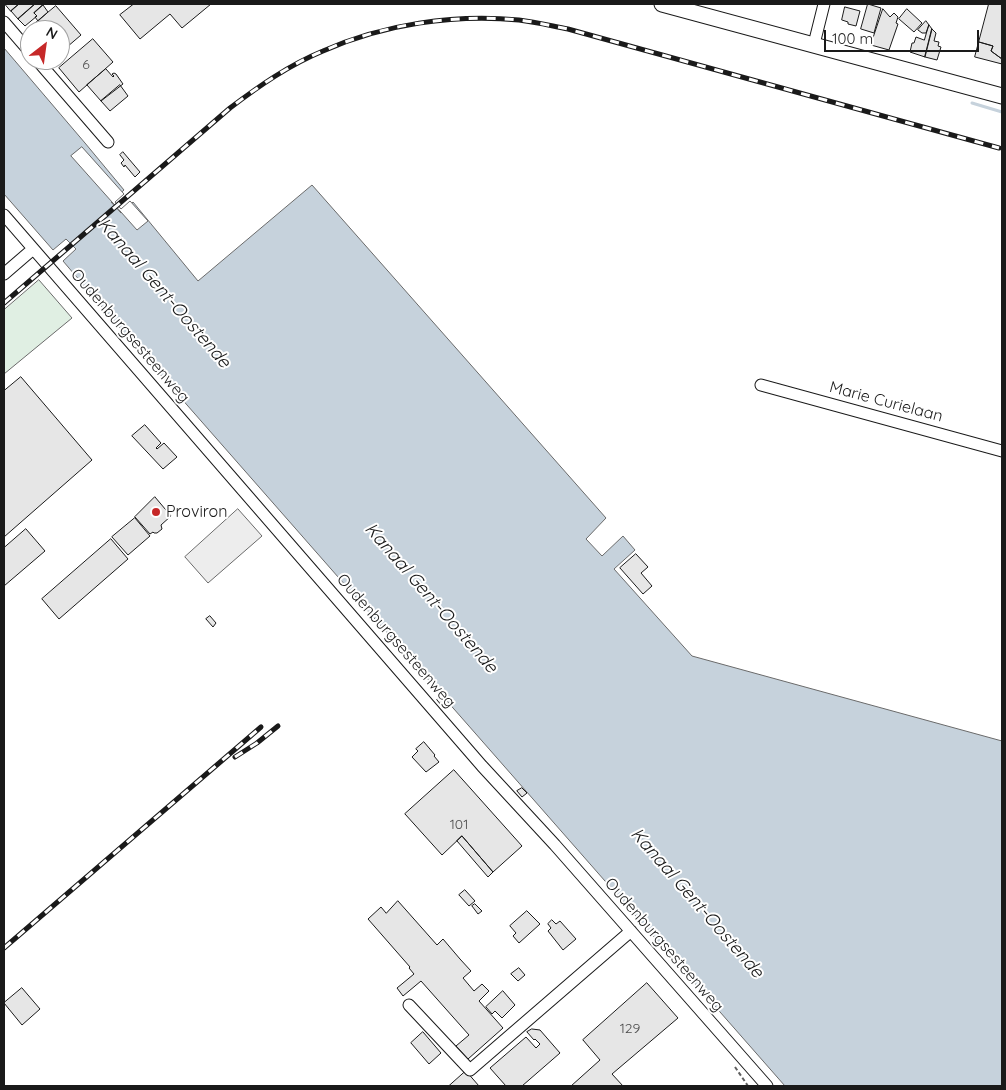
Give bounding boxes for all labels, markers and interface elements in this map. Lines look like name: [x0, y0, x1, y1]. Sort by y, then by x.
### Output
north arrow: [20, 20, 70, 70]
scale bar: [826, 20, 981, 52]
text: N: [43, 23, 61, 43]
text: 100 m: [832, 29, 873, 48]
house number: 6: [82, 57, 90, 73]
water label: Kanaal Gent-Oostende: [93, 214, 235, 372]
street label: Oudenburgsesteenweg: [66, 265, 194, 407]
street label: Marie Curielaan: [827, 378, 945, 426]
place label: Proviron: [166, 502, 228, 522]
marker: Proviron: [150, 506, 162, 518]
water label: Kanaal Gent-Oostende: [360, 519, 502, 677]
street label: Oudenburgsesteenweg: [332, 570, 460, 712]
house number: 101: [450, 817, 468, 833]
water label: Kanaal Gent-Oostende: [626, 824, 768, 982]
street label: Oudenburgsesteenweg: [600, 874, 728, 1016]
house number: 129: [620, 1021, 640, 1037]

